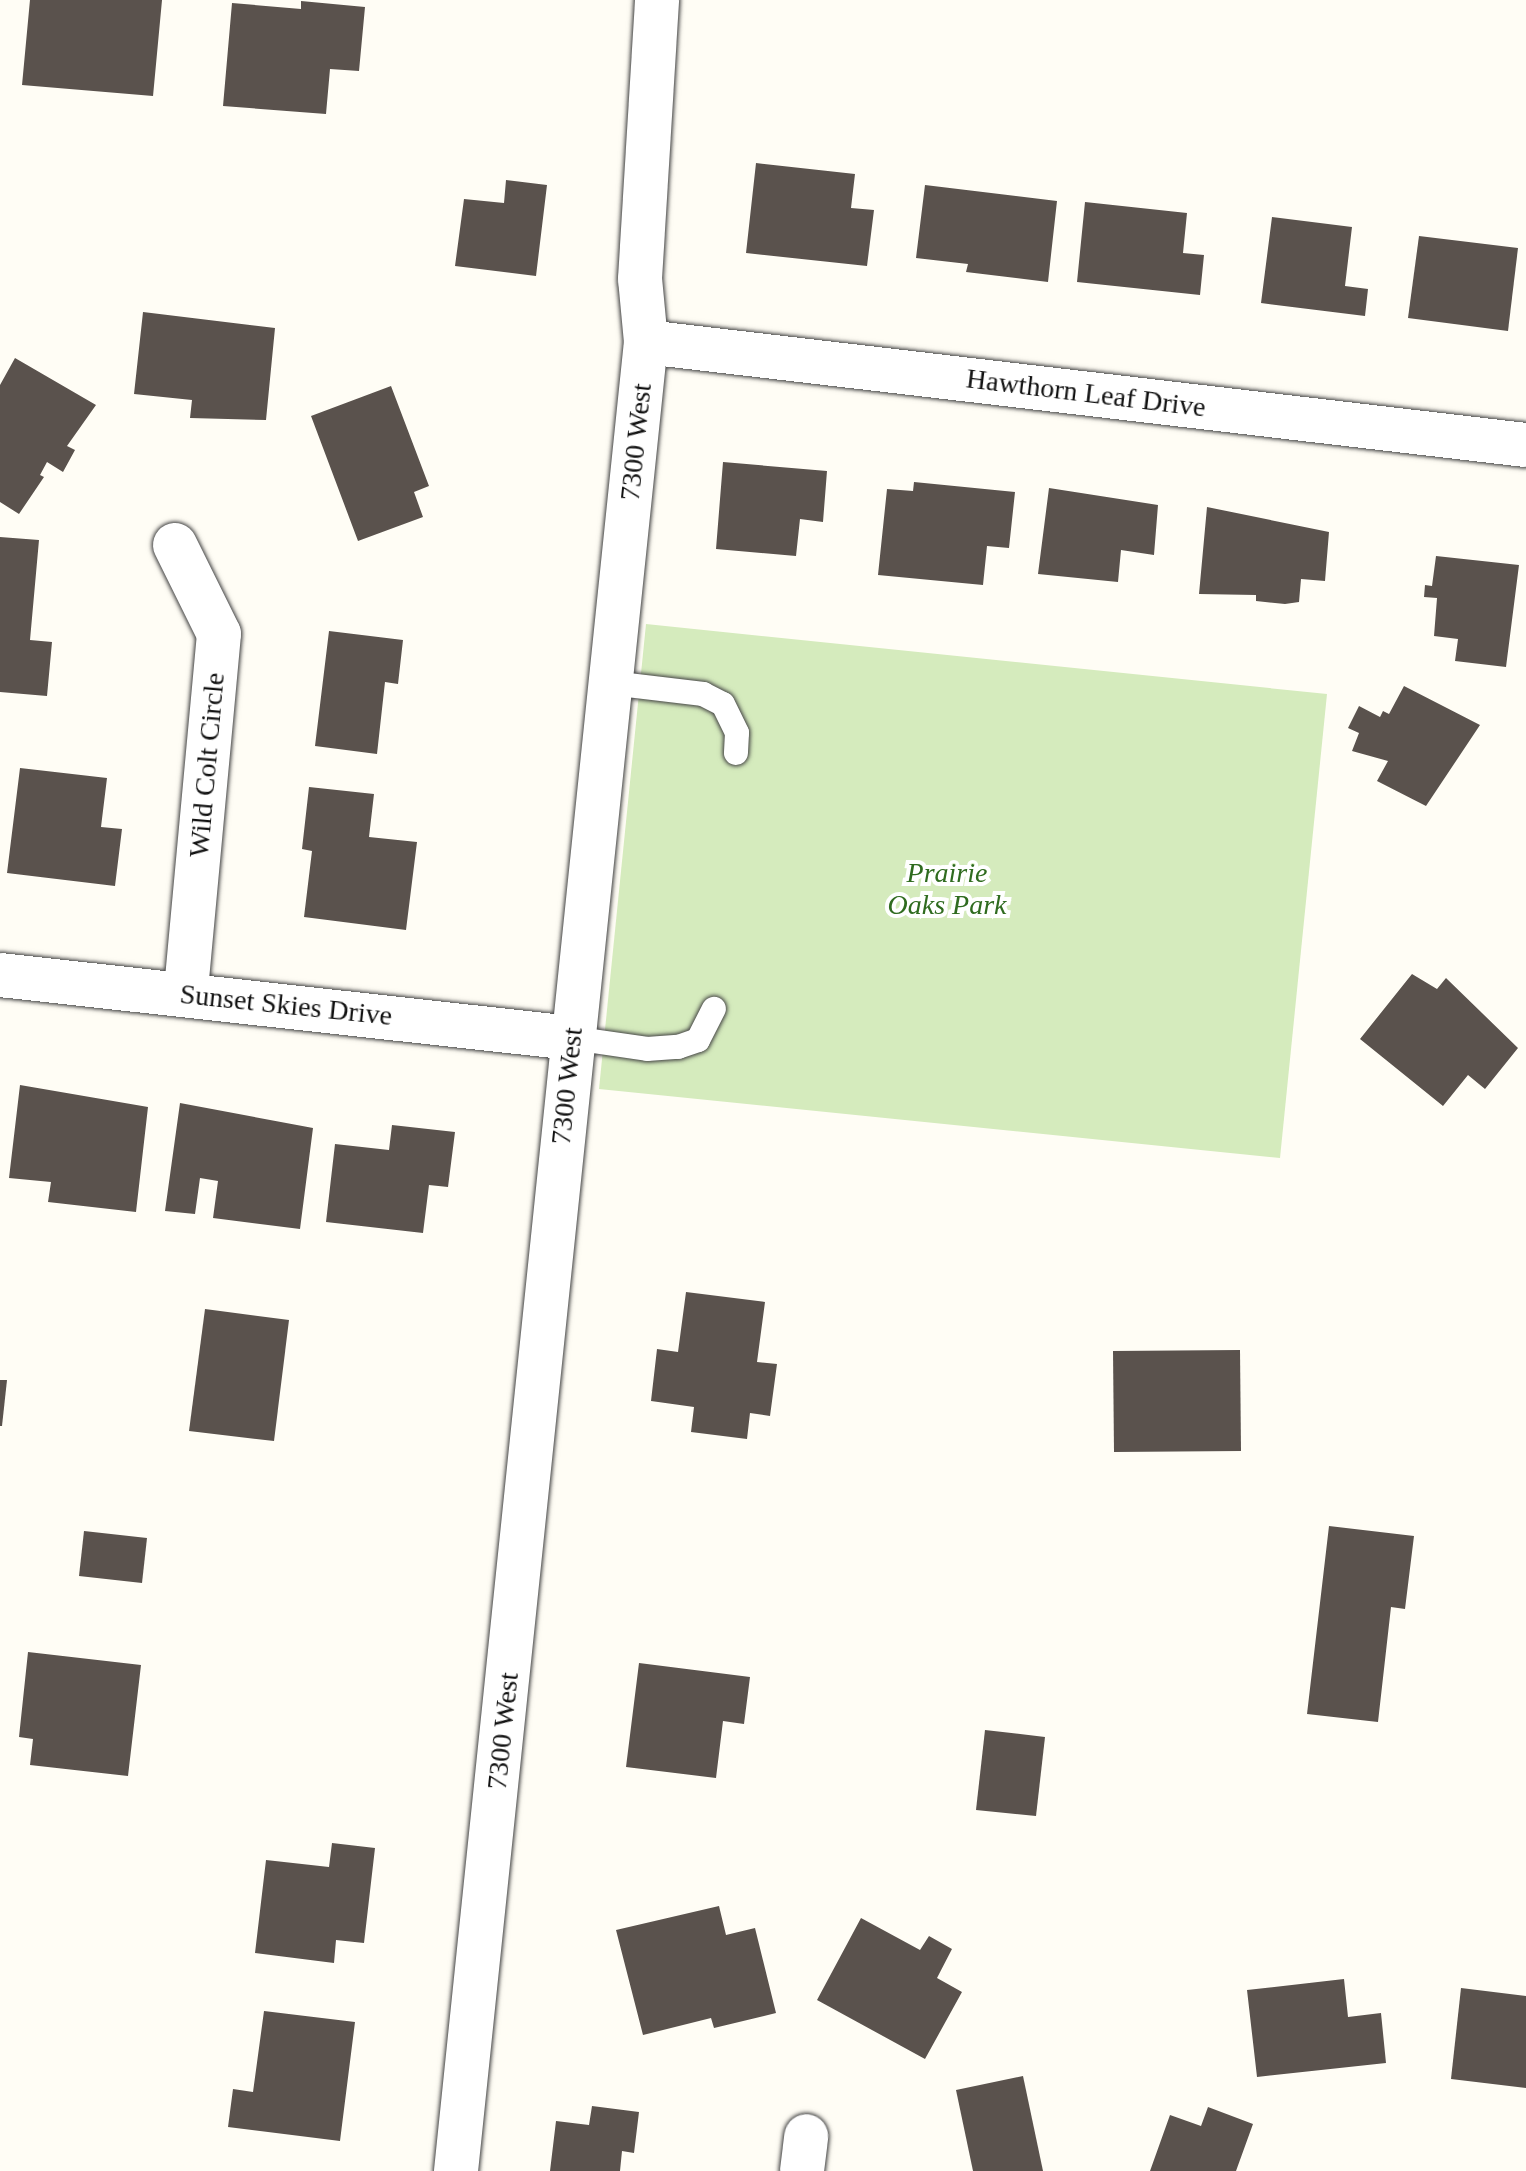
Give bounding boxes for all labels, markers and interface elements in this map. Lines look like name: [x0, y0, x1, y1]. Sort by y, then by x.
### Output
street label: Hawthorn Leaf Drive: [964, 362, 1208, 424]
street label: 7300 West: [613, 381, 659, 503]
street label: Wild Colt Circle: [182, 671, 232, 859]
park label: Prairie Oaks Park: [888, 856, 1006, 922]
street label: Sunset Skies Drive: [178, 977, 394, 1033]
street label: 7300 West: [544, 1025, 590, 1147]
street label: 7300 West: [480, 1670, 526, 1792]

